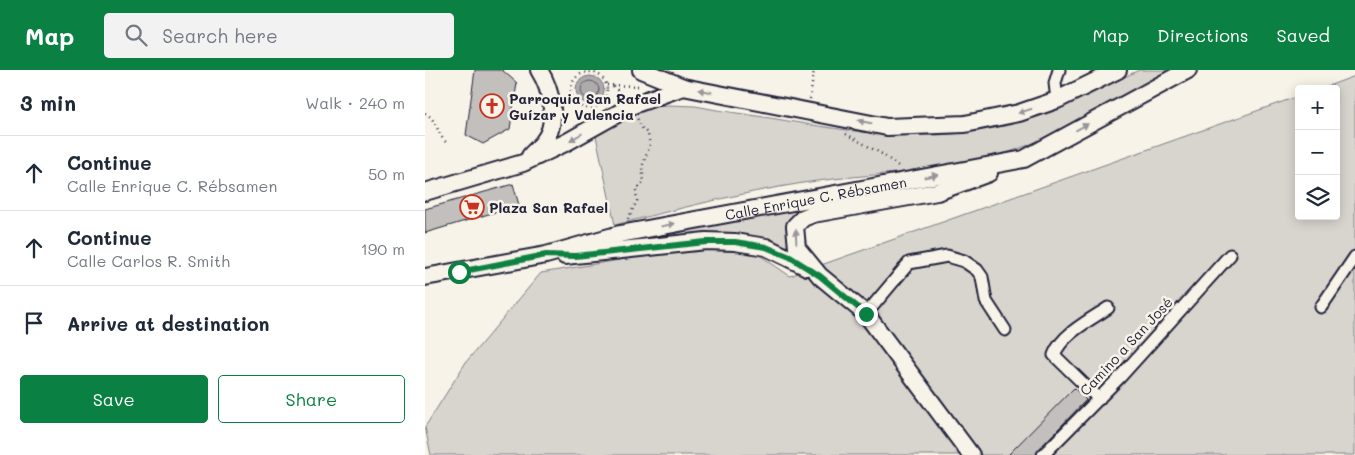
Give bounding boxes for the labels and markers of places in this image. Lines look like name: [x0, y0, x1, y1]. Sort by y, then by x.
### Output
place label: Parroquia San Rafael Guízar y Valencia: [509, 89, 661, 124]
church icon: Parroquia San Rafael Guízar y Valencia: [479, 93, 505, 119]
supermarket icon: Plaza San Rafael: [459, 194, 485, 220]
place label: Plaza San Rafael: [489, 198, 608, 217]

